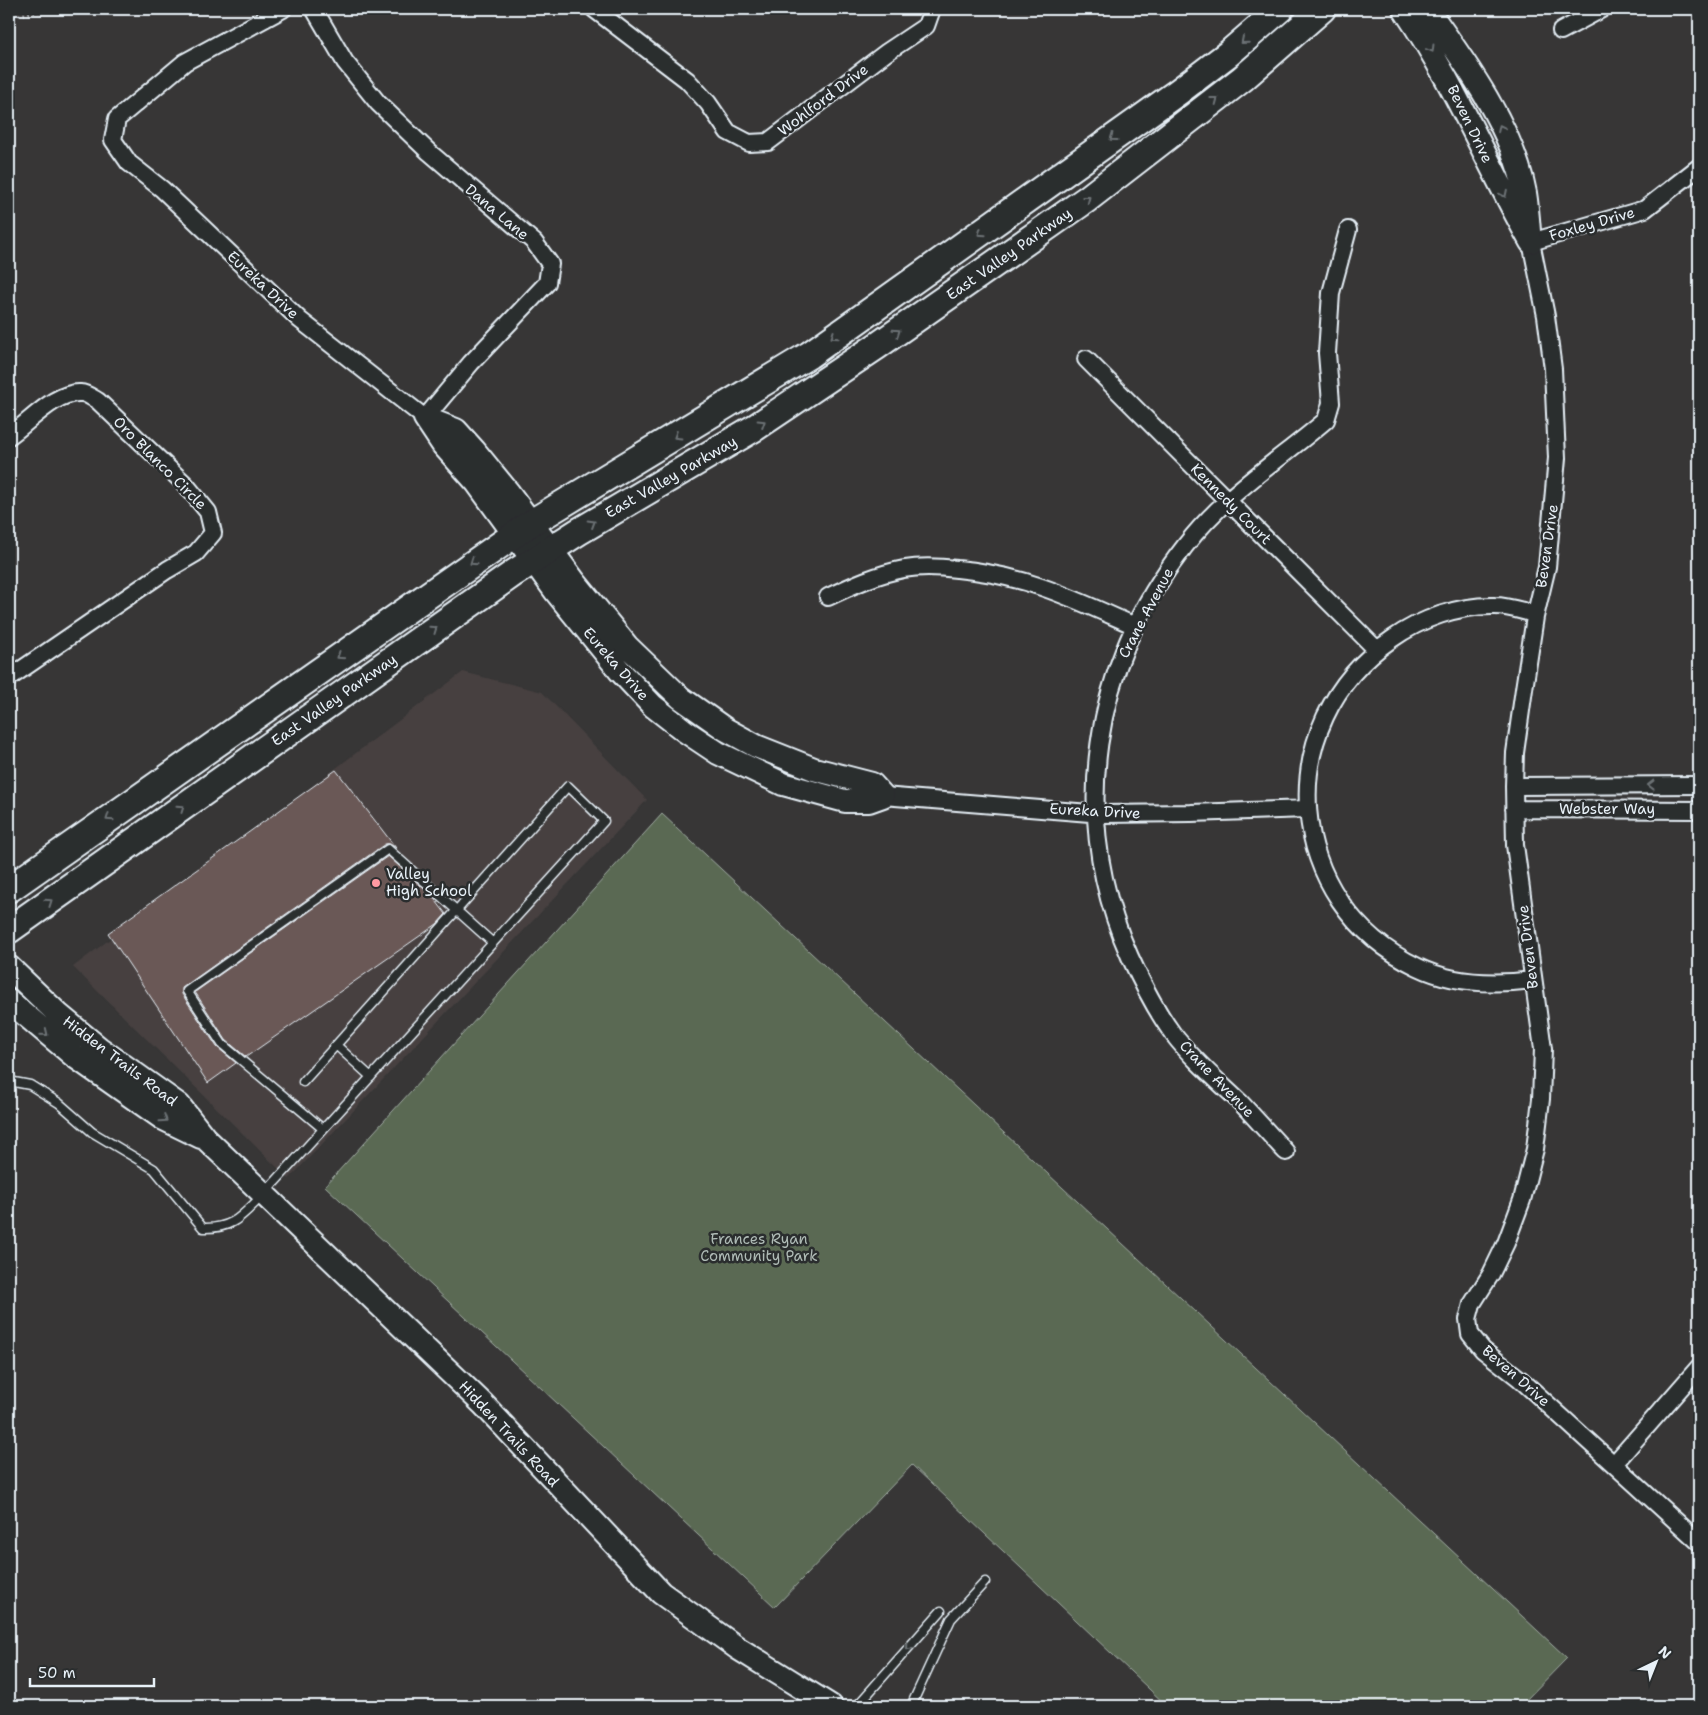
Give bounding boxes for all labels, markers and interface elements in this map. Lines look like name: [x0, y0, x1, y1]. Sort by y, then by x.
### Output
one-way arrow: [1240, 35, 1249, 44]
one-way arrow: [1424, 44, 1434, 53]
street label: Wohlford Drive: [774, 59, 872, 141]
street label: Beven Drive: [1443, 82, 1497, 166]
one-way arrow: [1209, 97, 1218, 105]
one-way arrow: [1497, 124, 1507, 133]
one-way arrow: [1110, 132, 1119, 141]
street label: Dana Lane: [461, 179, 533, 245]
one-way arrow: [1498, 189, 1508, 198]
one-way arrow: [1081, 196, 1090, 204]
street label: Foxley Drive: [1547, 202, 1637, 246]
street label: East Valley Parkway: [942, 203, 1076, 305]
one-way arrow: [978, 227, 987, 236]
street label: Eureka Drive: [223, 247, 303, 323]
one-way arrow: [891, 329, 901, 338]
one-way arrow: [831, 330, 840, 340]
street label: Oro Blanco Circle: [109, 412, 211, 514]
one-way arrow: [757, 420, 766, 430]
one-way arrow: [673, 430, 682, 440]
street label: East Valley Parkway: [602, 431, 740, 523]
street label: Kennedy Court: [1186, 459, 1276, 549]
street label: Beven Drive: [1531, 503, 1563, 589]
one-way arrow: [586, 520, 595, 530]
one-way arrow: [469, 556, 479, 565]
street label: Crane Avenue: [1114, 564, 1178, 662]
street label: Eureka Drive: [578, 623, 654, 705]
one-way arrow: [429, 626, 438, 635]
street label: East Valley Parkway: [267, 649, 401, 751]
one-way arrow: [337, 650, 346, 659]
one-way arrow: [1646, 780, 1654, 790]
street label: Eureka Drive: [1049, 799, 1141, 823]
street label: Webster Way: [1559, 799, 1655, 819]
one-way arrow: [175, 805, 185, 814]
one-way arrow: [105, 812, 115, 821]
place label: Valley High School: [386, 864, 472, 901]
marker: Valley High School: [370, 877, 382, 889]
one-way arrow: [43, 899, 52, 908]
street label: Beven Drive: [1513, 904, 1543, 990]
street label: Hidden Trails Road: [59, 1011, 182, 1111]
one-way arrow: [40, 1027, 49, 1036]
street label: Crane Avenue: [1175, 1036, 1259, 1122]
one-way arrow: [159, 1112, 168, 1122]
park label: Frances Ryan Community Park: [700, 1229, 818, 1266]
street label: Beven Drive: [1478, 1341, 1554, 1411]
street label: Hidden Trails Road: [454, 1377, 564, 1492]
north arrow: [1630, 1638, 1680, 1688]
one-way arrow: [906, 1642, 915, 1651]
text: N: [1655, 1642, 1675, 1663]
scale bar: [30, 1655, 154, 1687]
text: 50 m: [38, 1663, 76, 1683]

